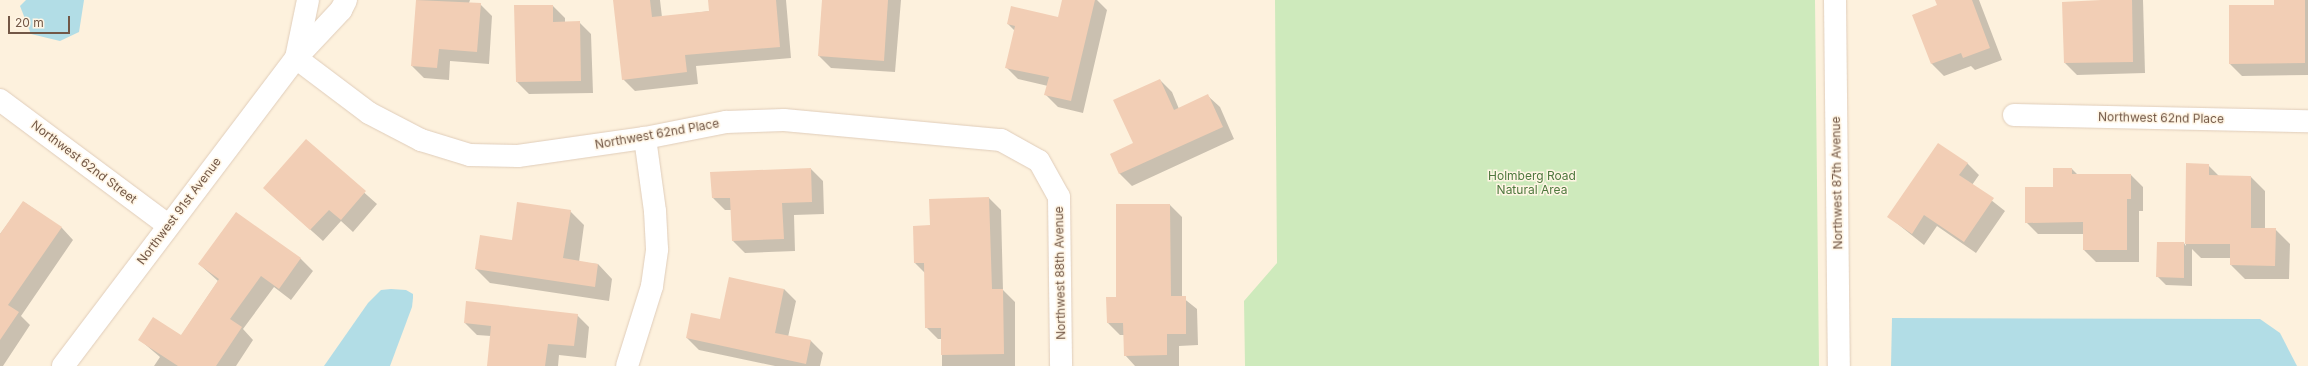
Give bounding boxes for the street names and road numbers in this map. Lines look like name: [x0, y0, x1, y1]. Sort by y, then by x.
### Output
street label: Northwest 62nd Place: [2098, 110, 2224, 126]
street label: Northwest 62nd Place: [594, 116, 720, 152]
street label: Northwest 87th Avenue: [1829, 116, 1845, 250]
street label: Northwest 62nd Street: [28, 118, 140, 206]
street label: Northwest 91st Avenue: [134, 155, 224, 267]
street label: Northwest 88th Avenue: [1052, 206, 1068, 340]

